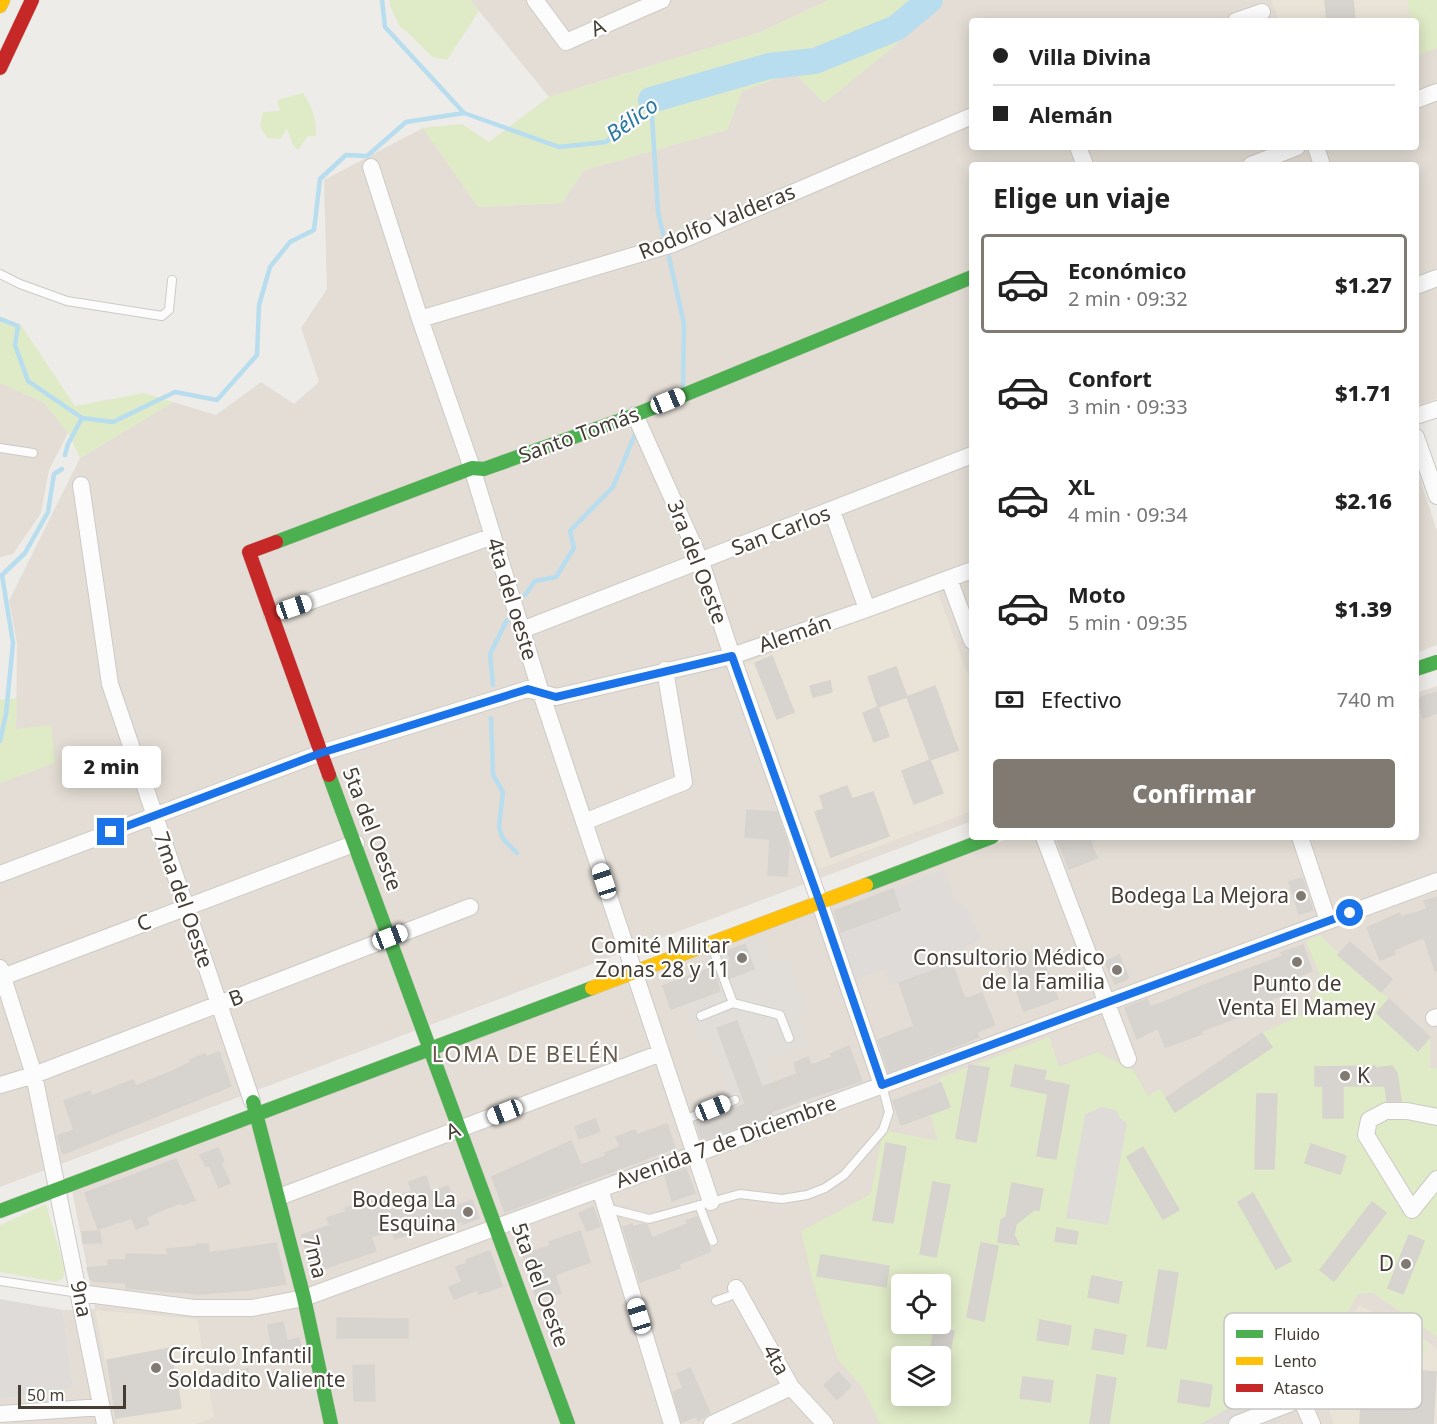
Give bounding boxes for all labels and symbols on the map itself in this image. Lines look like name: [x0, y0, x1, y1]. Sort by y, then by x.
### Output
street label: A: [586, 11, 610, 43]
water label: Bélico: [599, 89, 664, 147]
street label: Rodolfo Valderas: [634, 177, 799, 265]
car: [648, 386, 688, 416]
street label: Santo Tomás: [514, 399, 643, 469]
street label: 3ra del Oeste: [661, 496, 734, 628]
street label: San Carlos: [727, 498, 834, 562]
street label: 4ta del oeste: [481, 534, 545, 663]
car: [274, 593, 314, 621]
street label: Alemán: [755, 608, 835, 659]
callout: 2 min: [62, 745, 160, 787]
street label: 5ta del Oeste: [337, 763, 409, 894]
route end: [97, 818, 124, 845]
street label: 7ma del Oeste: [148, 828, 220, 971]
car: [590, 861, 618, 901]
place label: Bodega La Mejora: [1110, 881, 1289, 909]
marker: Bodega La Mejora: [1294, 889, 1308, 903]
route start: [1336, 899, 1363, 926]
street label: C: [132, 907, 155, 938]
car: [370, 922, 410, 952]
place label: Comité Militar Zonas 28 y 11: [591, 931, 730, 983]
place label: Consultorio Médico de la Familia: [913, 943, 1105, 995]
marker: Comité Militar Zonas 28 y 11: [735, 951, 749, 965]
marker: Punto de Venta El Mamey: [1290, 955, 1304, 969]
marker: Consultorio Médico de la Familia: [1110, 963, 1124, 977]
place label: Punto de Venta El Mamey: [1219, 969, 1376, 1021]
street label: B: [224, 982, 247, 1013]
district label: LOMA DE BELÉN: [432, 1038, 620, 1068]
place label: K: [1357, 1061, 1370, 1089]
marker: K: [1338, 1069, 1352, 1083]
street label: Avenida 7 de Diciembre: [611, 1088, 840, 1194]
car: [693, 1093, 733, 1123]
car: [485, 1097, 525, 1127]
street label: A: [441, 1114, 464, 1146]
place label: Bodega La Esquina: [352, 1185, 456, 1237]
marker: Bodega La Esquina: [461, 1205, 475, 1219]
street label: 5ta del Oeste: [506, 1219, 576, 1351]
street label: 7ma: [297, 1232, 335, 1281]
place label: D: [1379, 1249, 1394, 1277]
marker: D: [1399, 1257, 1413, 1271]
street label: 9na: [65, 1278, 99, 1320]
car: [625, 1296, 653, 1336]
legend: [1224, 1313, 1422, 1409]
text: Fluido: [1274, 1323, 1320, 1345]
street label: 4ta: [757, 1339, 797, 1380]
place label: Círculo Infantil Soldadito Valiente: [168, 1341, 345, 1393]
text: Lento: [1274, 1350, 1317, 1372]
marker: Círculo Infantil Soldadito Valiente: [149, 1361, 163, 1375]
text: Atasco: [1274, 1377, 1324, 1399]
scale bar: [18, 1382, 126, 1410]

